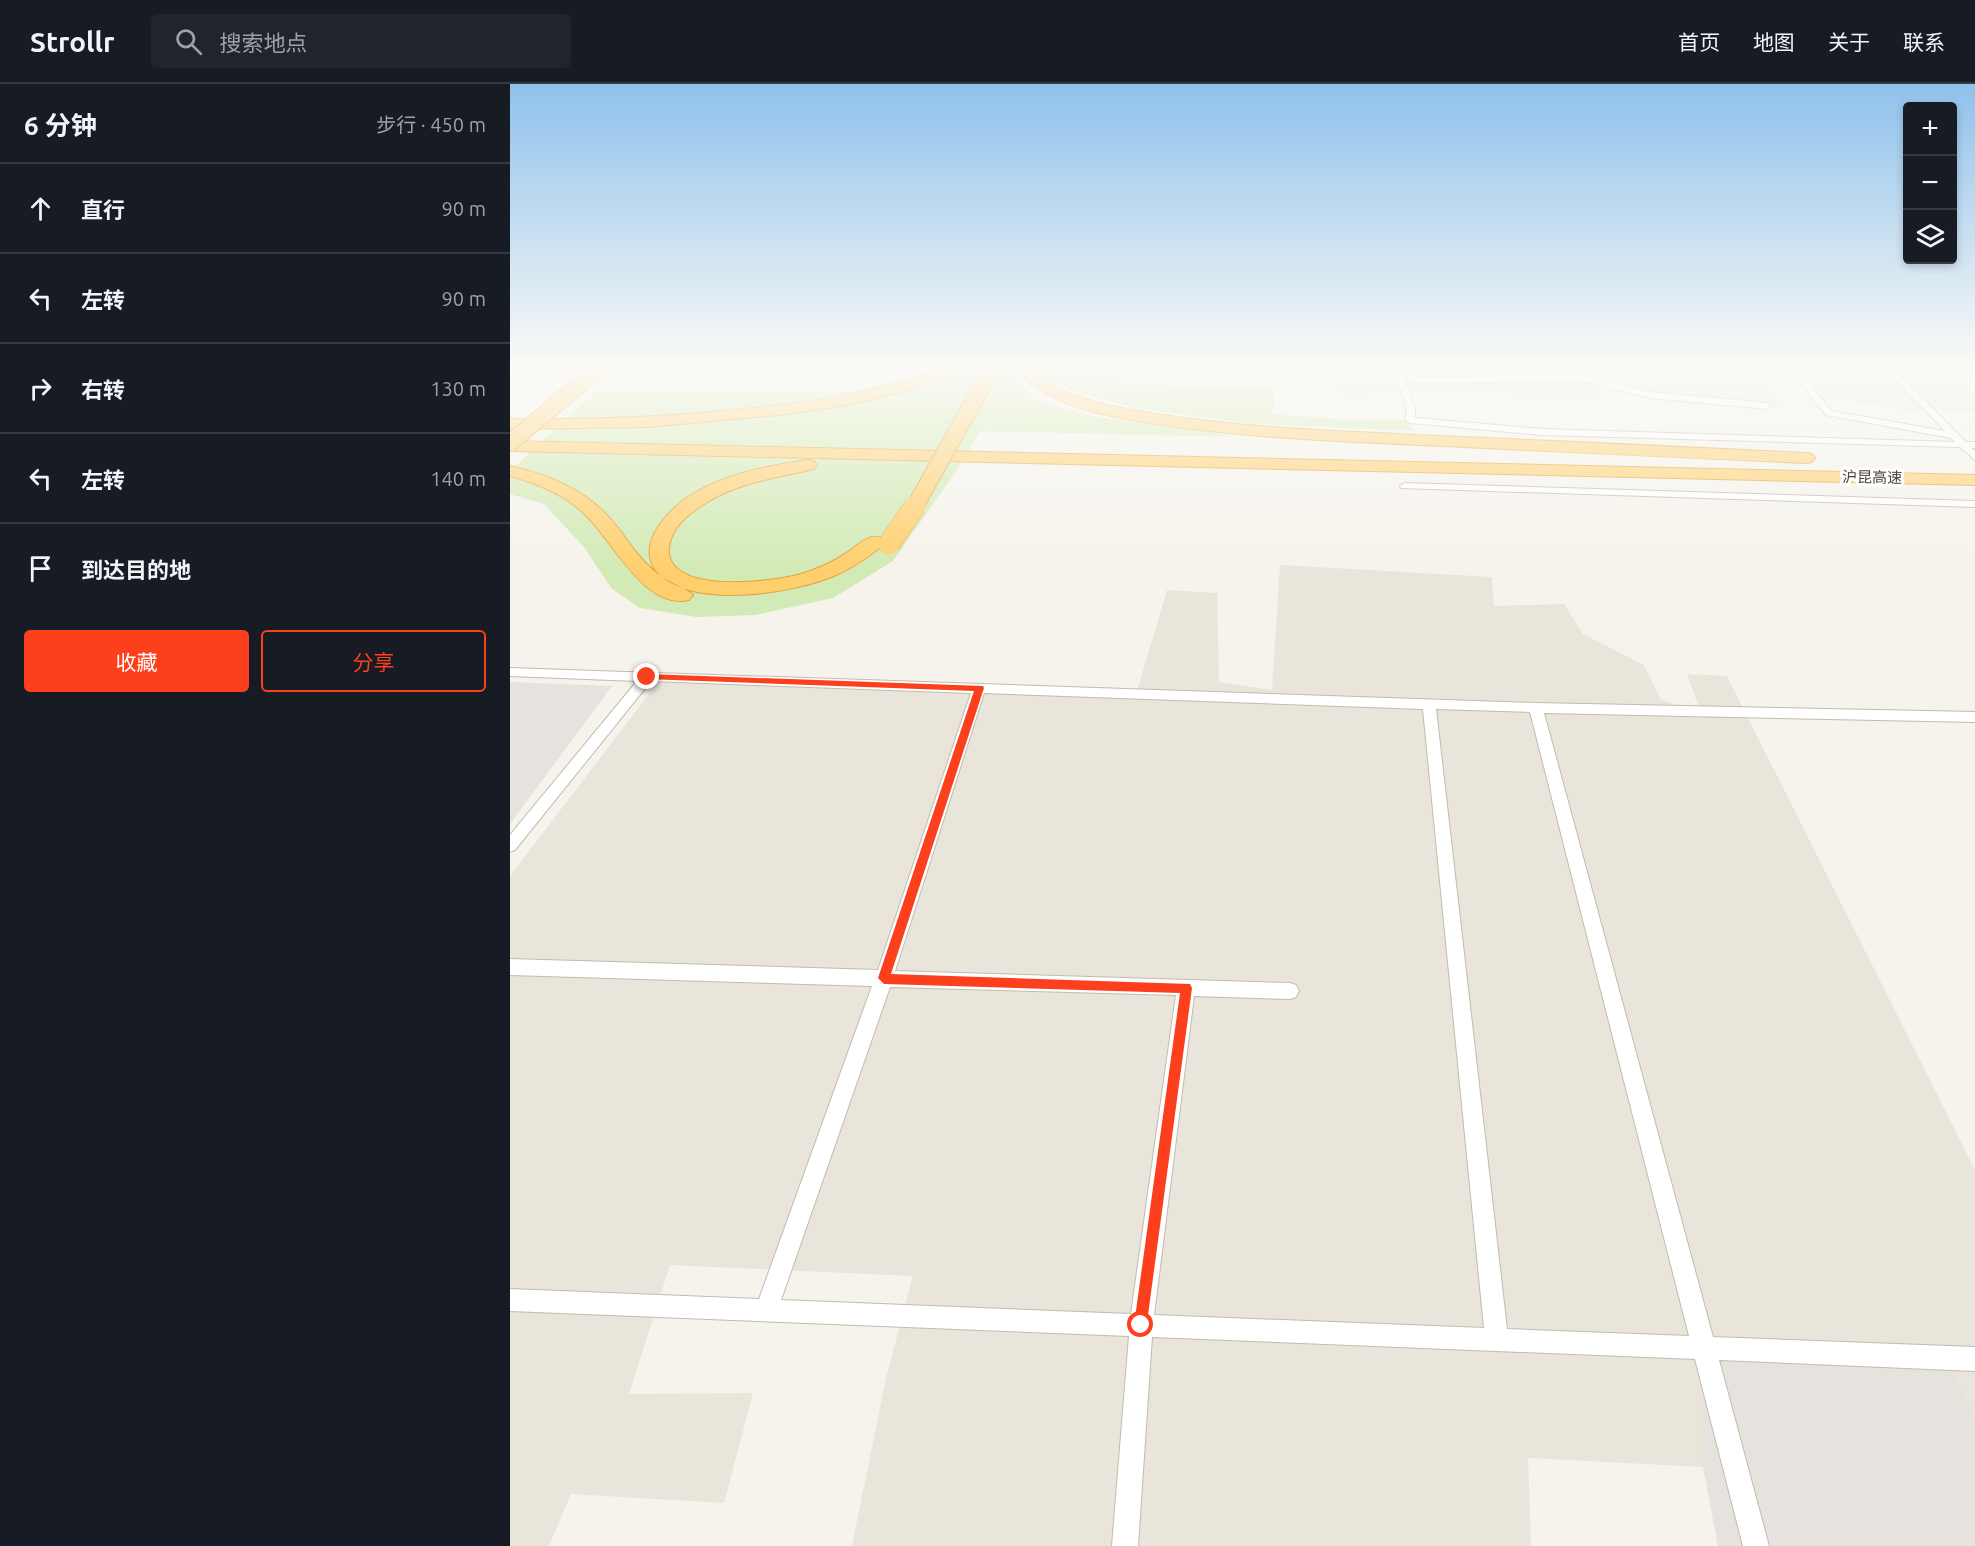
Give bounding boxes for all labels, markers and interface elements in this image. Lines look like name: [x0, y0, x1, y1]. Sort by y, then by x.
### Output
search box: [151, 14, 571, 68]
icon: search: [172, 25, 205, 58]
text: Strollr: [30, 26, 115, 57]
text: 搜索地点: [220, 30, 308, 55]
text: 首页: [1678, 30, 1720, 54]
text: 地图: [1753, 30, 1795, 54]
text: 关于: [1828, 30, 1870, 54]
text: 联系: [1903, 30, 1945, 54]
map controls: [1903, 102, 1957, 264]
button: +: [1903, 102, 1957, 156]
text: 6 分钟: [24, 111, 97, 140]
text: 步行 · 450 m: [376, 113, 486, 136]
button: −: [1903, 156, 1957, 210]
icon: ahead: [24, 192, 57, 225]
text: 直行: [81, 197, 125, 222]
text: 90 m: [442, 197, 486, 220]
button: layers: [1903, 210, 1957, 264]
icon: left: [24, 282, 57, 315]
text: 左转: [81, 287, 125, 312]
text: 90 m: [442, 287, 486, 310]
icon: right: [24, 372, 57, 405]
text: 右转: [81, 377, 125, 402]
text: 130 m: [430, 377, 486, 400]
icon: left: [24, 462, 57, 495]
text: 左转: [81, 467, 125, 492]
text: 140 m: [430, 467, 486, 490]
street label: 沪昆高速: [1842, 468, 1902, 486]
icon: arrive: [24, 552, 57, 585]
text: 到达目的地: [81, 557, 191, 582]
button: 收藏: [24, 630, 249, 692]
button: 分享: [261, 630, 486, 692]
route end: [633, 663, 659, 689]
route start: [1127, 1311, 1153, 1337]

